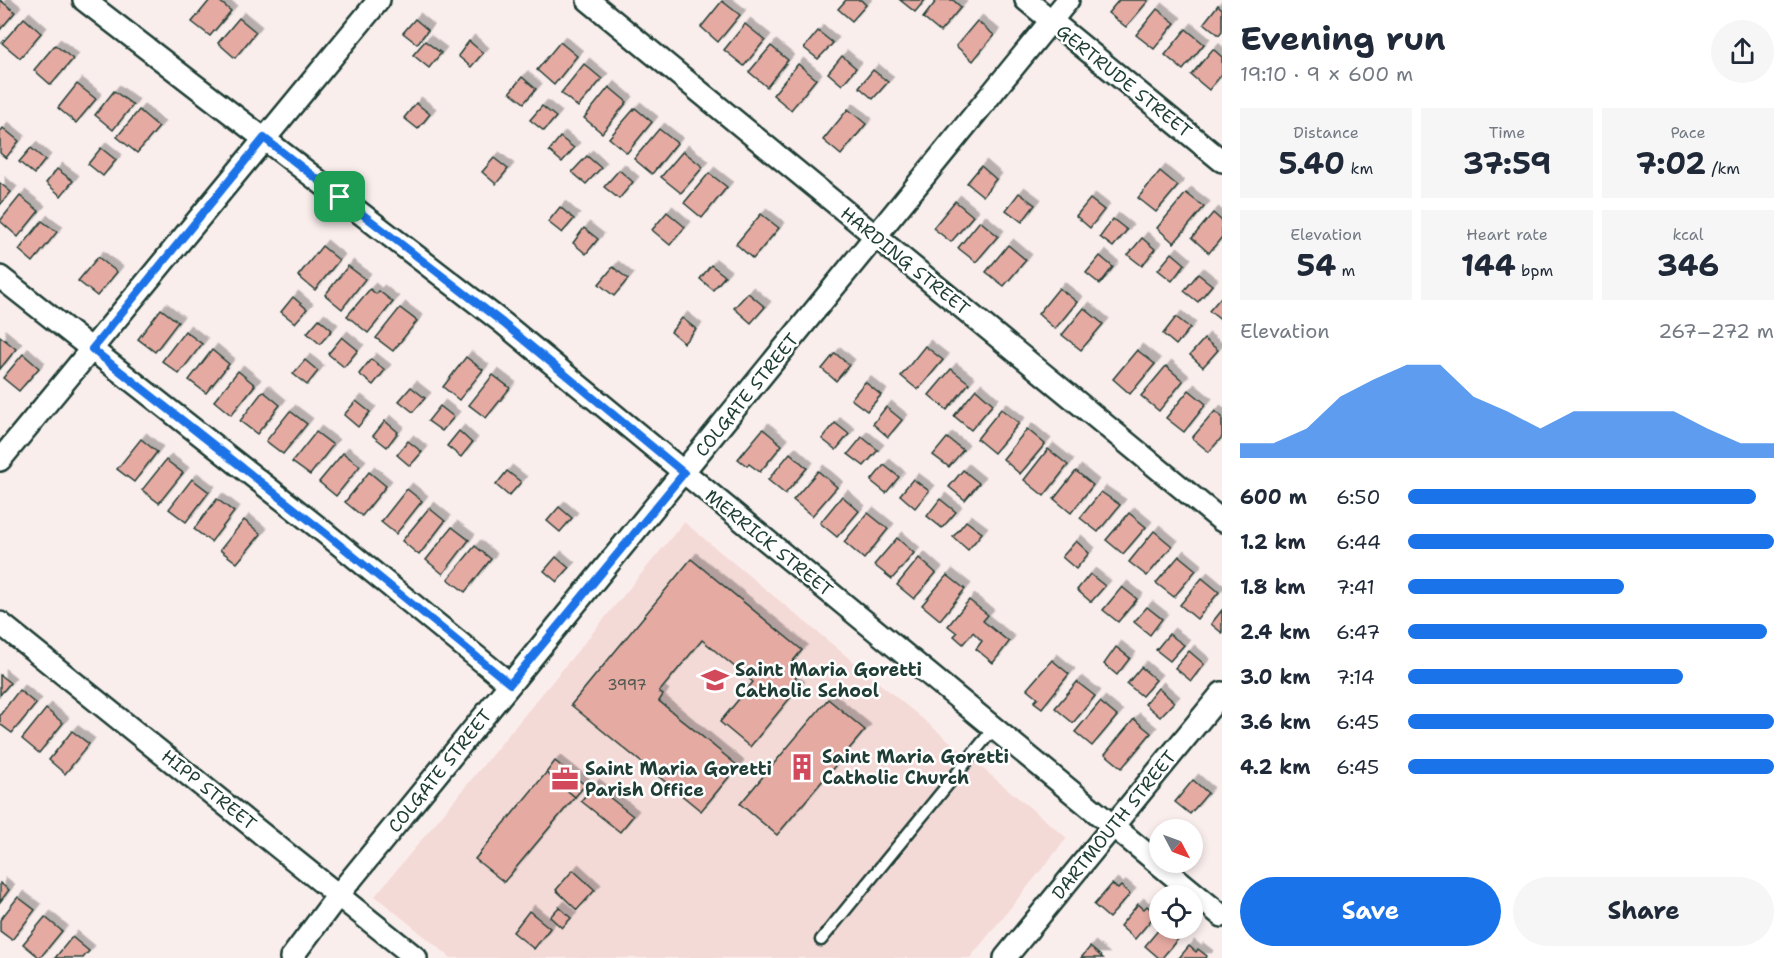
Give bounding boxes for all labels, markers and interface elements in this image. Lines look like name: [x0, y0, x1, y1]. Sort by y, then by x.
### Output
text: Evening run: [1240, 16, 1446, 61]
street label: GERTRUDE STREET: [1051, 19, 1197, 143]
button: share: [1711, 20, 1774, 83]
text: 19:10 · 9 × 600 m: [1240, 61, 1413, 87]
text: Distance: [1293, 122, 1359, 143]
text: Time: [1489, 122, 1525, 143]
text: Pace: [1670, 122, 1706, 143]
text: 5.40: [1279, 143, 1345, 184]
text: 37:59: [1463, 143, 1551, 184]
text: 7:02: [1636, 143, 1706, 184]
text: km: [1345, 158, 1373, 179]
text: /km: [1706, 158, 1740, 179]
pin: [314, 171, 365, 222]
icon: arrive: [323, 180, 356, 213]
street label: HARDING STREET: [835, 201, 975, 321]
text: Elevation: [1290, 224, 1362, 245]
text: Heart rate: [1466, 224, 1548, 245]
text: kcal: [1672, 224, 1704, 245]
text: 54: [1297, 245, 1336, 286]
text: 144: [1461, 245, 1516, 286]
text: 346: [1657, 245, 1719, 286]
text: m: [1336, 260, 1355, 281]
text: bpm: [1516, 260, 1553, 281]
text: Elevation: [1240, 318, 1330, 344]
text: 267–272 m: [1658, 318, 1774, 344]
street label: COLGATE STREET: [690, 328, 804, 462]
street label: MERRICK STREET: [700, 484, 838, 602]
text: 600 m: [1240, 484, 1307, 510]
text: 6:50: [1336, 484, 1380, 510]
text: 1.2 km: [1240, 529, 1306, 555]
text: 6:44: [1336, 529, 1381, 555]
text: 1.8 km: [1240, 574, 1306, 600]
text: 7:41: [1336, 574, 1375, 600]
text: 2.4 km: [1240, 619, 1310, 645]
text: 6:47: [1336, 619, 1380, 645]
place label: Saint Maria Goretti Catholic School: [735, 658, 922, 703]
text: 3.0 km: [1240, 664, 1311, 690]
text: 7:14: [1336, 664, 1375, 690]
school or university icon: Saint Maria Goretti Catholic School: [700, 665, 730, 695]
house number: 3997: [607, 675, 647, 695]
street label: COLGATE STREET: [383, 704, 497, 838]
text: 3.6 km: [1240, 709, 1311, 735]
text: 6:45: [1336, 709, 1379, 735]
street label: HIPP STREET: [156, 744, 262, 836]
place label: Saint Maria Goretti Catholic Church: [822, 745, 1009, 790]
street label: DARTMOUTH STREET: [1046, 746, 1182, 904]
building icon: Saint Maria Goretti Catholic Church: [787, 752, 817, 782]
text: 4.2 km: [1240, 754, 1310, 780]
text: 6:45: [1336, 754, 1379, 780]
place label: Saint Maria Goretti Parish Office: [585, 757, 772, 802]
office icon: Saint Maria Goretti Parish Office: [550, 764, 580, 794]
north arrow: [1149, 819, 1203, 873]
map controls: [1149, 819, 1203, 939]
button: Save: [1240, 877, 1501, 946]
button: Share: [1513, 877, 1774, 946]
button: locate: [1149, 885, 1203, 939]

